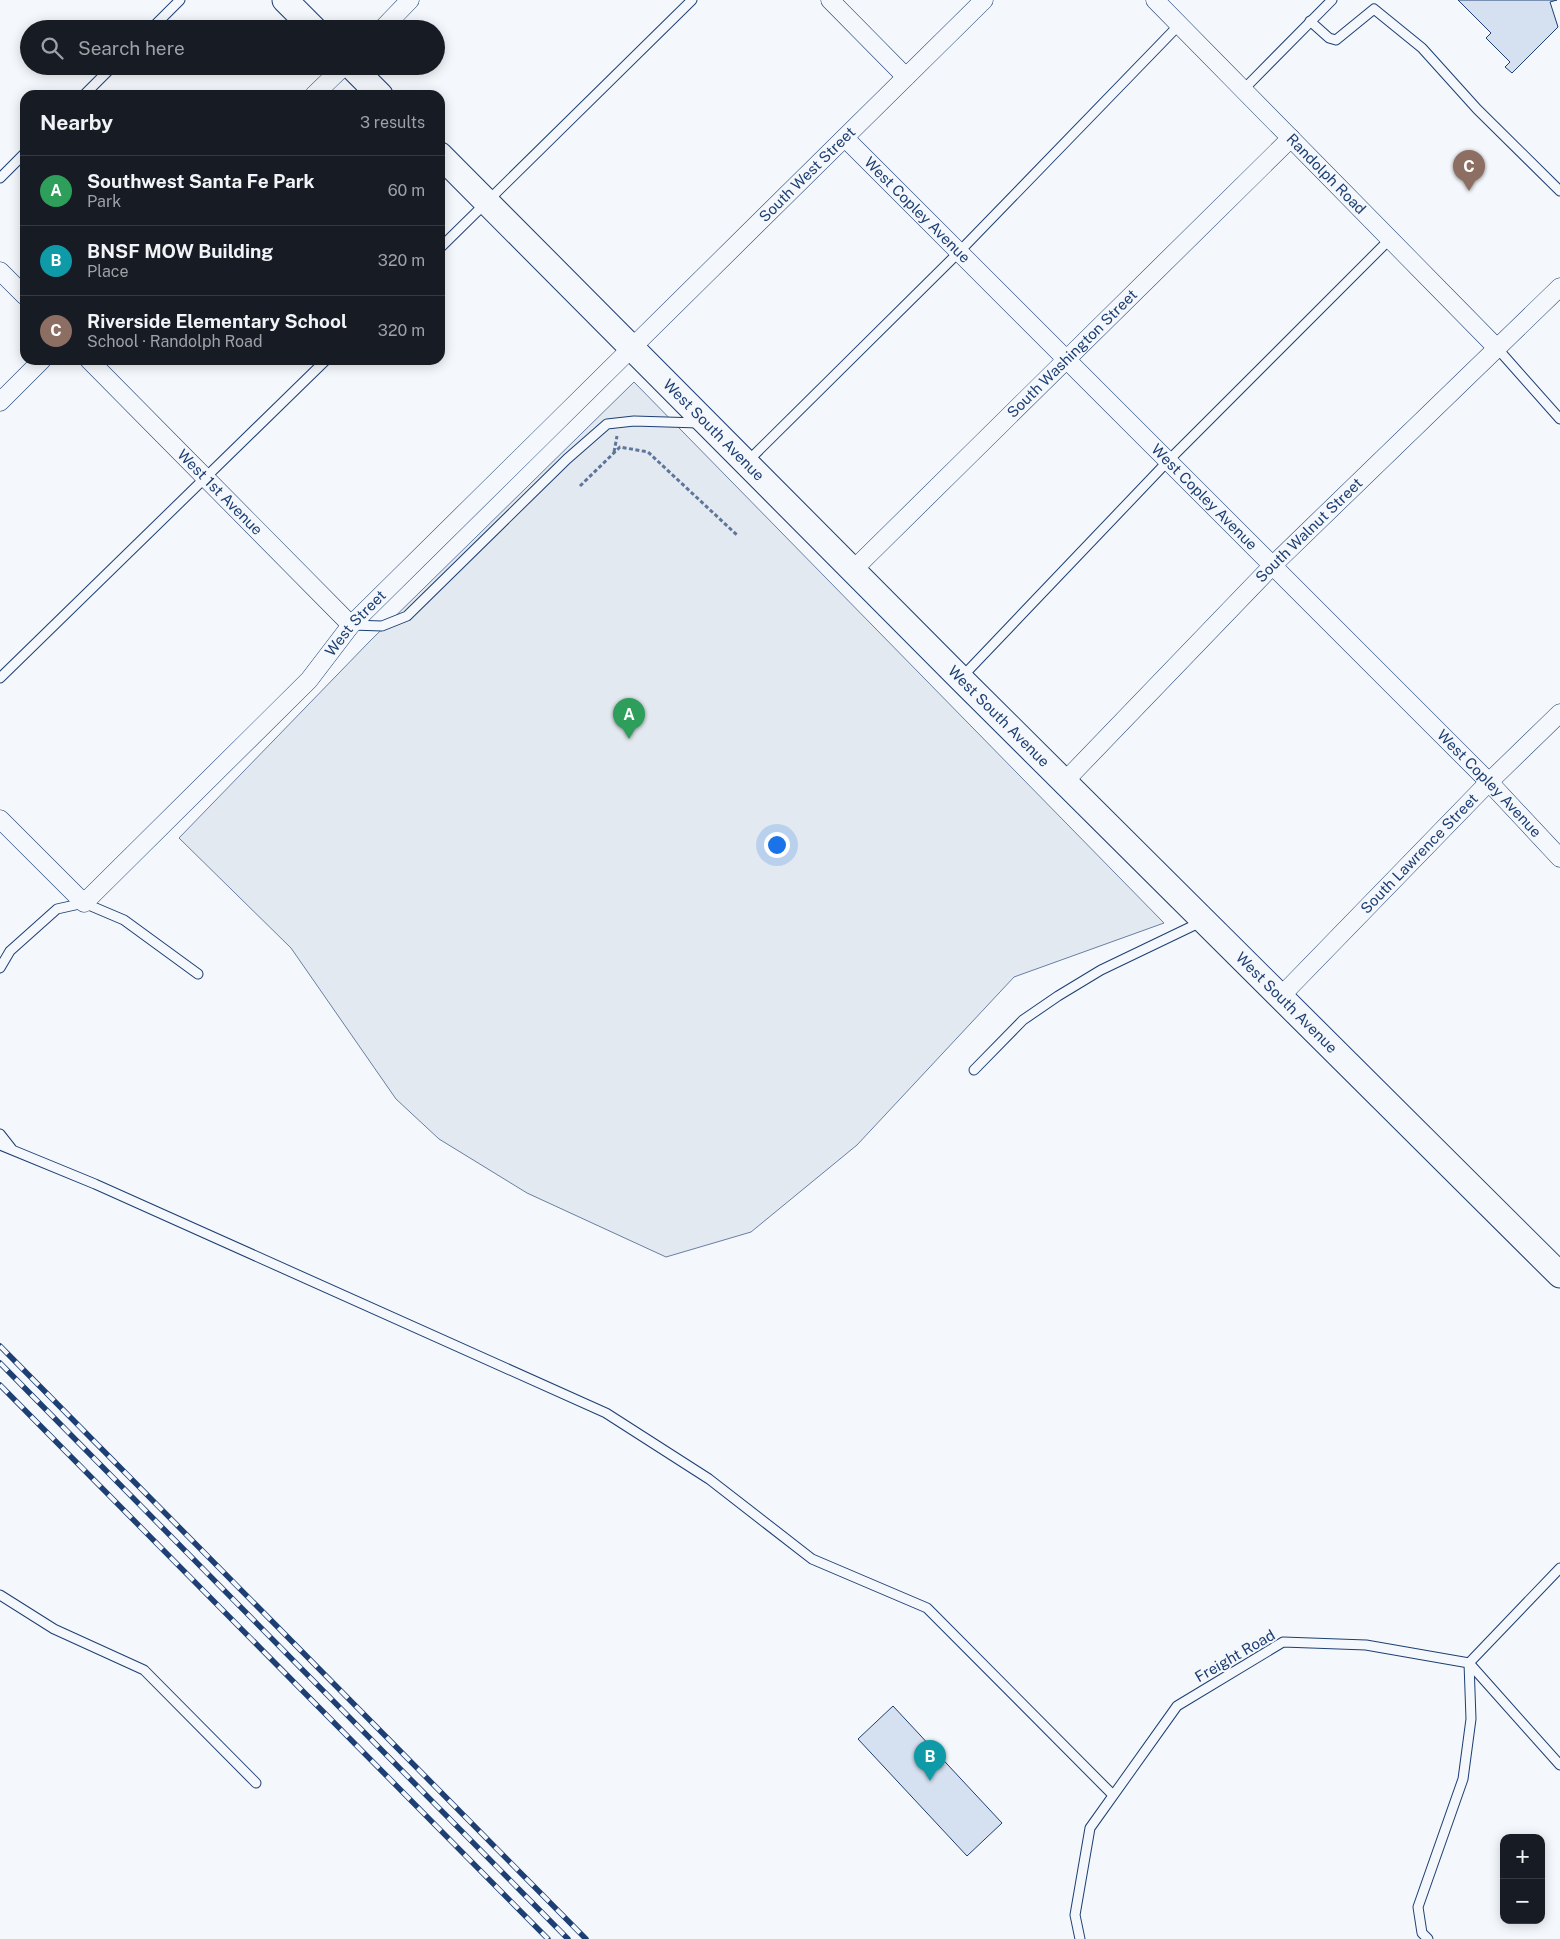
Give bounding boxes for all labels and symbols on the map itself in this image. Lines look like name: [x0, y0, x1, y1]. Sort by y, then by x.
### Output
street label: South West Street: [755, 123, 859, 225]
street label: Randolph Road: [1283, 130, 1369, 217]
pin: C: [1453, 150, 1485, 191]
street label: West Copley Avenue: [861, 153, 974, 266]
street label: South Washington Street: [1004, 286, 1140, 421]
street label: West South Avenue: [660, 376, 768, 484]
street label: West Copley Avenue: [1148, 440, 1261, 553]
street label: West 1st Avenue: [174, 446, 266, 538]
street label: South Walnut Street: [1252, 474, 1366, 586]
street label: West Street: [321, 586, 389, 659]
street label: West South Avenue: [945, 662, 1053, 770]
pin: A: [613, 698, 645, 739]
street label: West Copley Avenue: [1434, 726, 1545, 840]
street label: South Lawrence Street: [1357, 790, 1481, 917]
your location: [764, 832, 790, 858]
street label: West South Avenue: [1233, 948, 1341, 1056]
street label: Freight Road: [1192, 1626, 1278, 1685]
pin: B: [914, 1740, 946, 1781]

